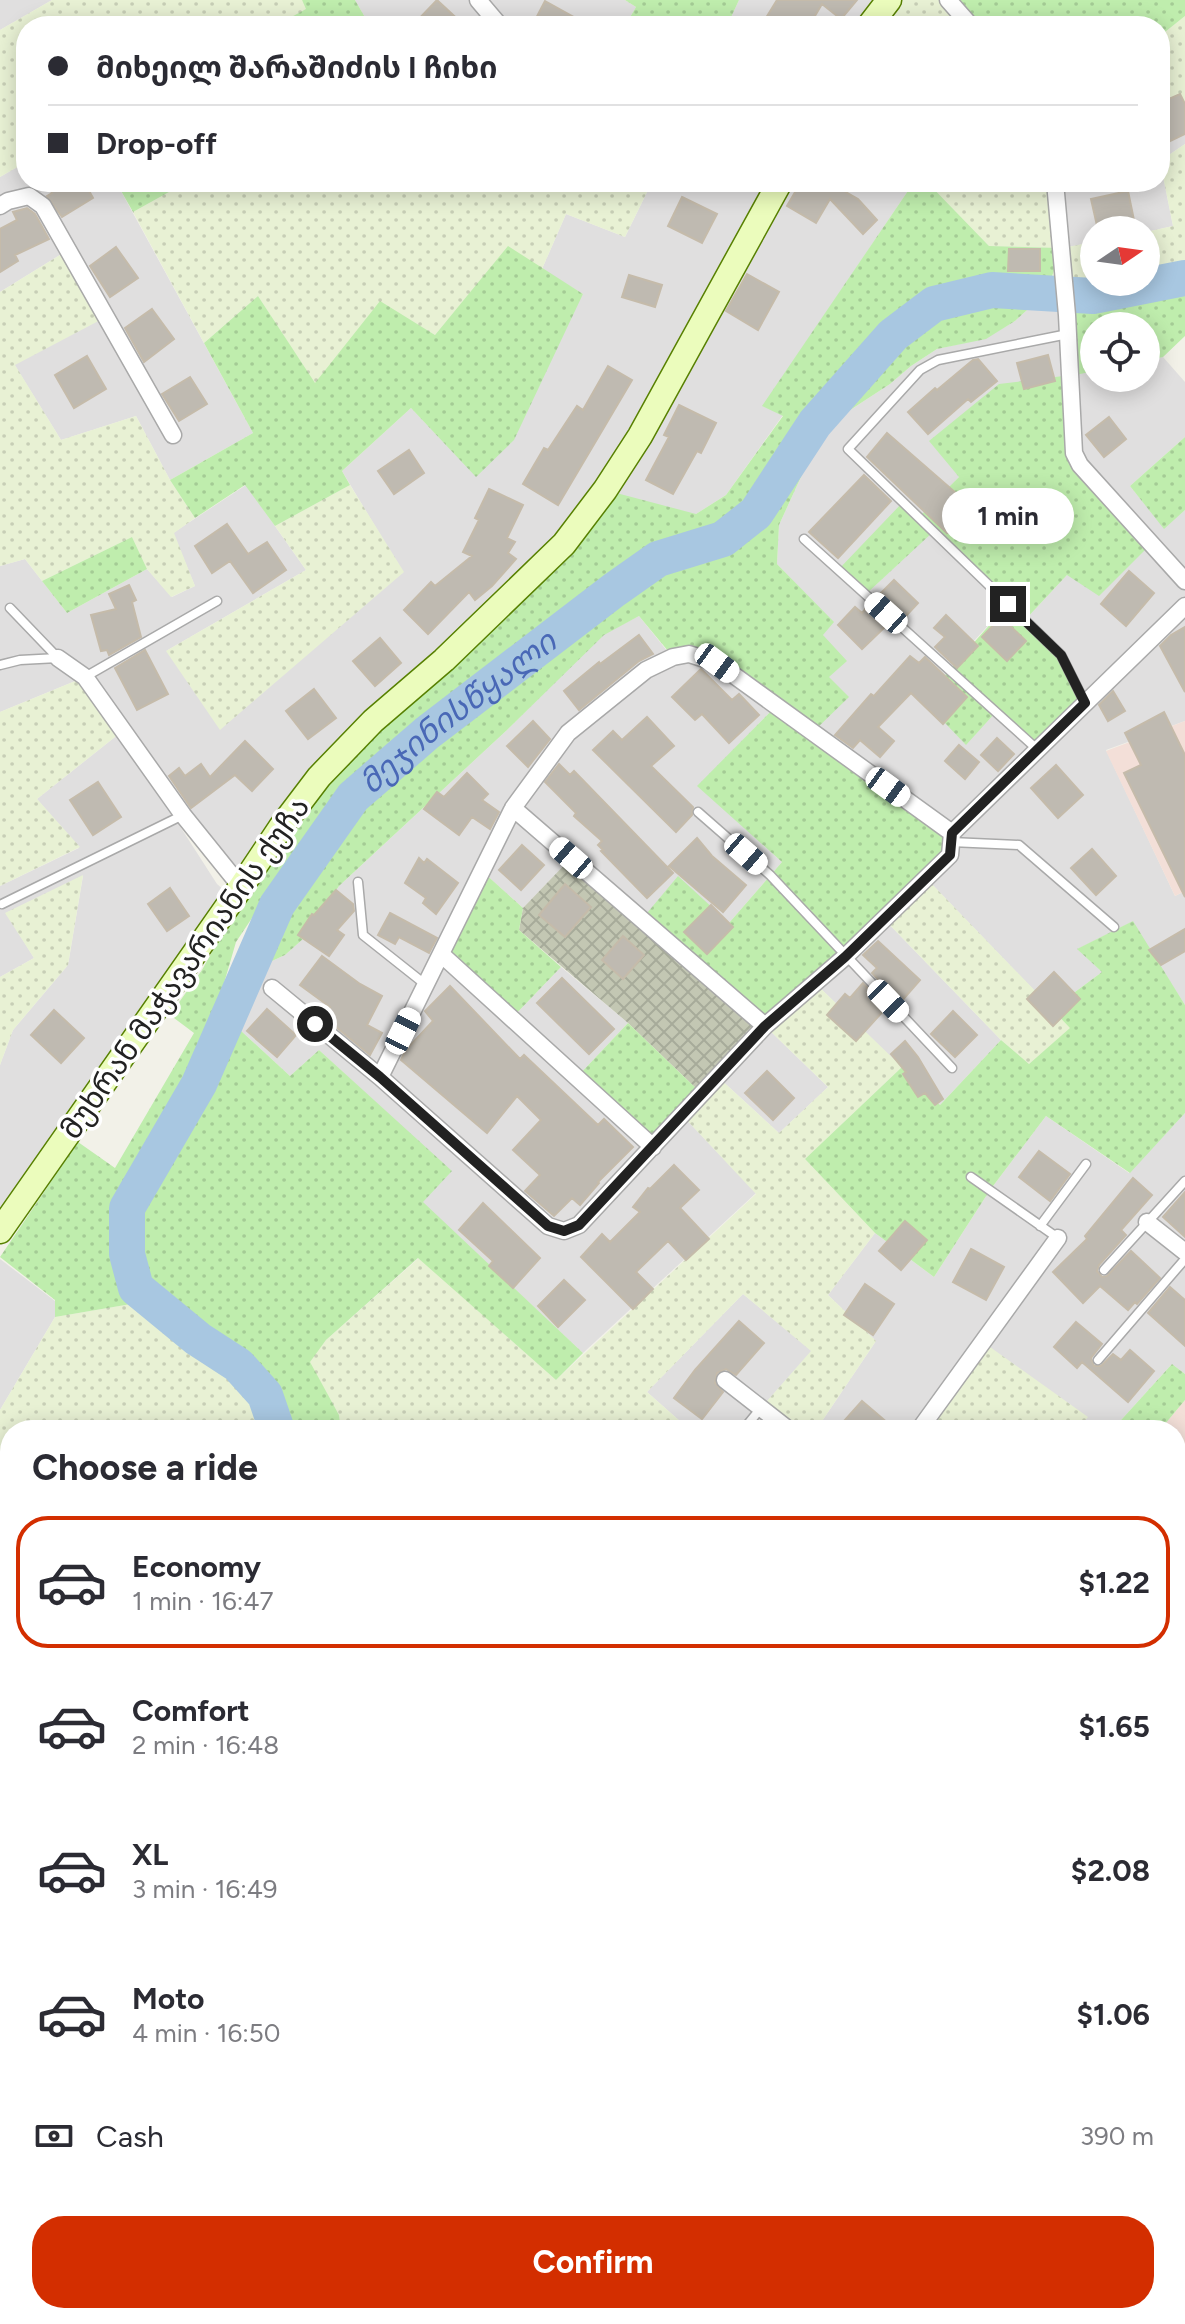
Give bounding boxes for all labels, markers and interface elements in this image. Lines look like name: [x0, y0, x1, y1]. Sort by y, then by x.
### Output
text: მიხეილ შარაშიძის I ჩიხი: [96, 49, 497, 86]
text: Drop-off: [96, 125, 217, 162]
north arrow: [1080, 216, 1160, 296]
map controls: [1080, 216, 1160, 392]
button: locate: [1080, 312, 1160, 392]
callout: 1 min: [942, 488, 1074, 544]
text: 1 min: [977, 500, 1039, 532]
route end: [990, 586, 1026, 622]
car: [860, 588, 912, 638]
water label: მეჯინისწყალი: [352, 621, 565, 802]
car: [691, 639, 743, 687]
car: [862, 763, 914, 811]
street label: მუხრან მაჭავარიანის ქუჩა: [52, 789, 317, 1146]
car: [720, 829, 772, 879]
car: [545, 833, 597, 883]
car: [863, 975, 913, 1027]
car: [382, 1004, 424, 1058]
route start: [297, 1006, 333, 1042]
text: Choose a ride: [32, 1446, 258, 1489]
icon: car: [36, 1546, 108, 1618]
text: Economy: [132, 1548, 261, 1585]
text: $1.22: [1079, 1564, 1150, 1601]
text: 1 min · 16:47: [132, 1585, 273, 1617]
icon: car: [36, 1690, 108, 1762]
text: Comfort: [132, 1692, 250, 1729]
text: $1.65: [1078, 1708, 1150, 1745]
text: 2 min · 16:48: [132, 1729, 279, 1761]
icon: car: [36, 1834, 108, 1906]
text: XL: [132, 1836, 168, 1873]
text: $2.08: [1071, 1852, 1150, 1889]
text: 3 min · 16:49: [132, 1873, 278, 1905]
icon: car: [36, 1978, 108, 2050]
text: Moto: [132, 1980, 204, 2017]
text: $1.06: [1076, 1996, 1150, 2033]
text: 4 min · 16:50: [132, 2017, 280, 2049]
icon: cash: [32, 2114, 76, 2158]
text: Cash: [96, 2118, 164, 2155]
text: 390 m: [1080, 2120, 1154, 2152]
button: Confirm: [32, 2216, 1154, 2308]

